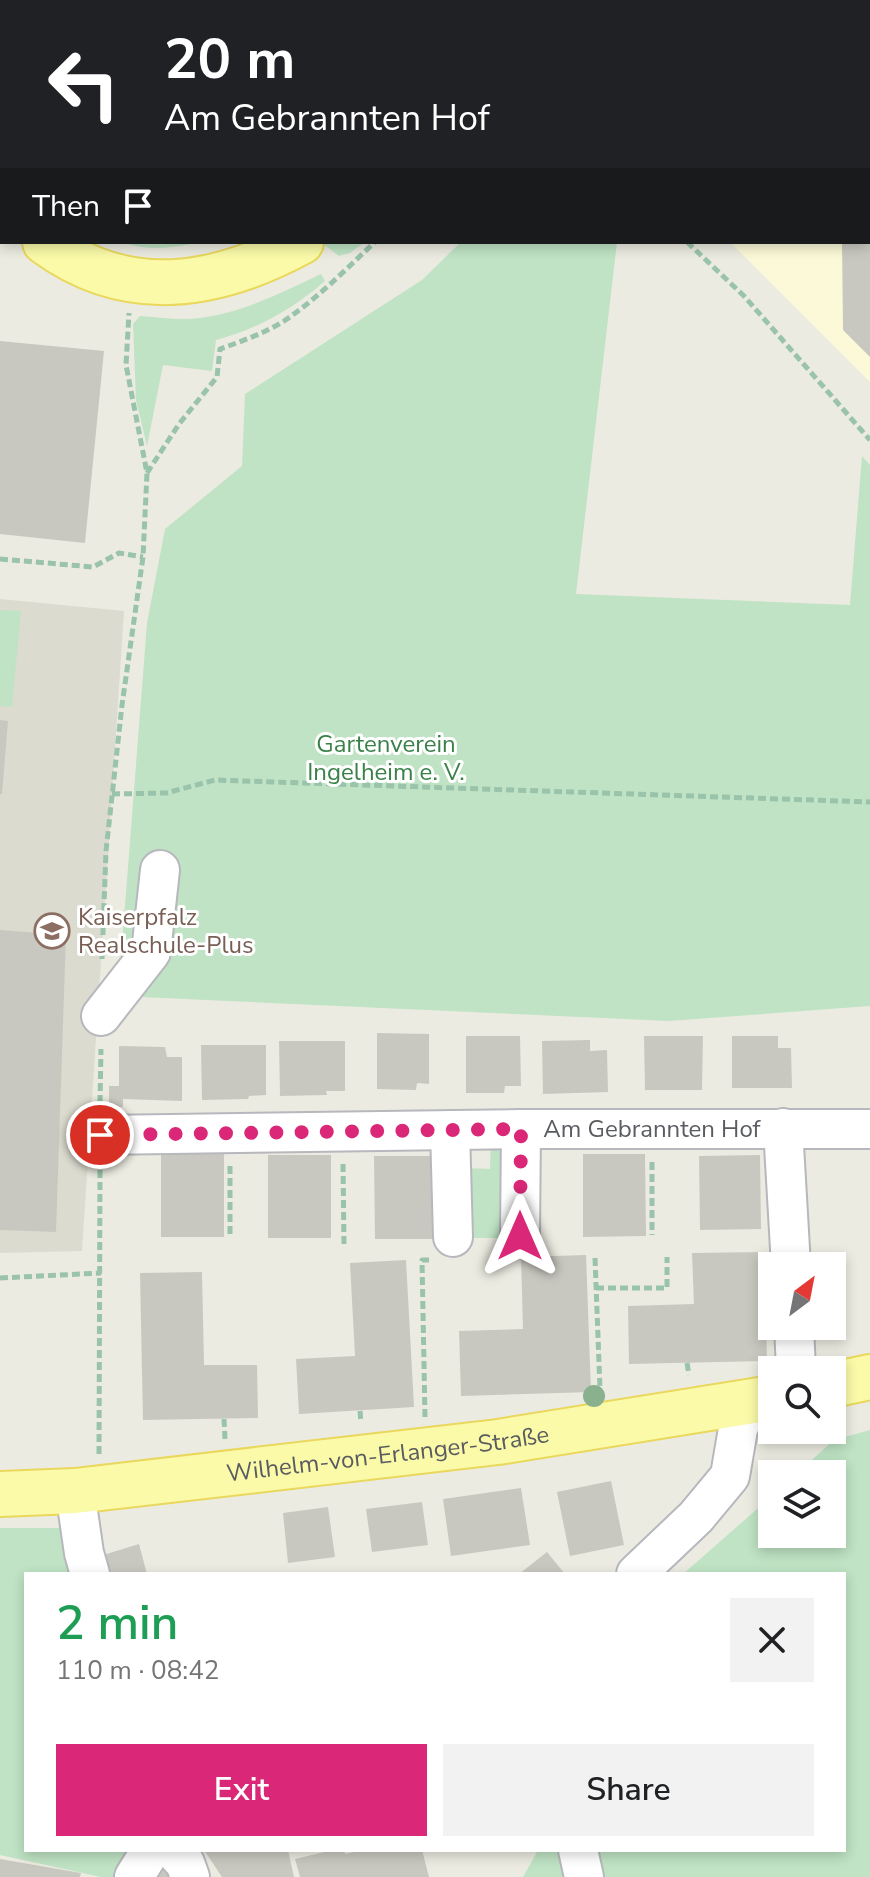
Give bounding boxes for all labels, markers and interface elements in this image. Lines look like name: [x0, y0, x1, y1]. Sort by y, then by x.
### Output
text: 20 m: [164, 21, 295, 98]
icon: left: [32, 32, 136, 136]
text: Am Gebrannten Hof: [164, 94, 490, 143]
icon: arrive: [116, 184, 160, 228]
text: Then: [32, 186, 100, 227]
park label: Gartenverein Ingelheim e. V.: [307, 728, 465, 788]
place label: Kaiserpfalz Realschule-Plus: [78, 901, 254, 961]
school or university icon: Kaiserpfalz Realschule-Plus: [33, 912, 71, 950]
pin: [66, 1101, 134, 1169]
icon: arrive: [78, 1113, 122, 1157]
street label: Am Gebrannten Hof: [543, 1113, 762, 1145]
position arrow: [478, 1194, 562, 1278]
north arrow: [758, 1252, 846, 1340]
map controls: [758, 1252, 846, 1548]
button: search: [758, 1356, 846, 1444]
street label: Wilhelm-von-Erlanger-Straße: [225, 1418, 551, 1489]
button: layers: [758, 1460, 846, 1548]
text: 2 min: [56, 1590, 178, 1656]
button: close: [730, 1598, 814, 1682]
text: 110 m · 08:42: [56, 1653, 219, 1688]
button: Exit: [56, 1744, 427, 1836]
button: Share: [443, 1744, 814, 1836]

